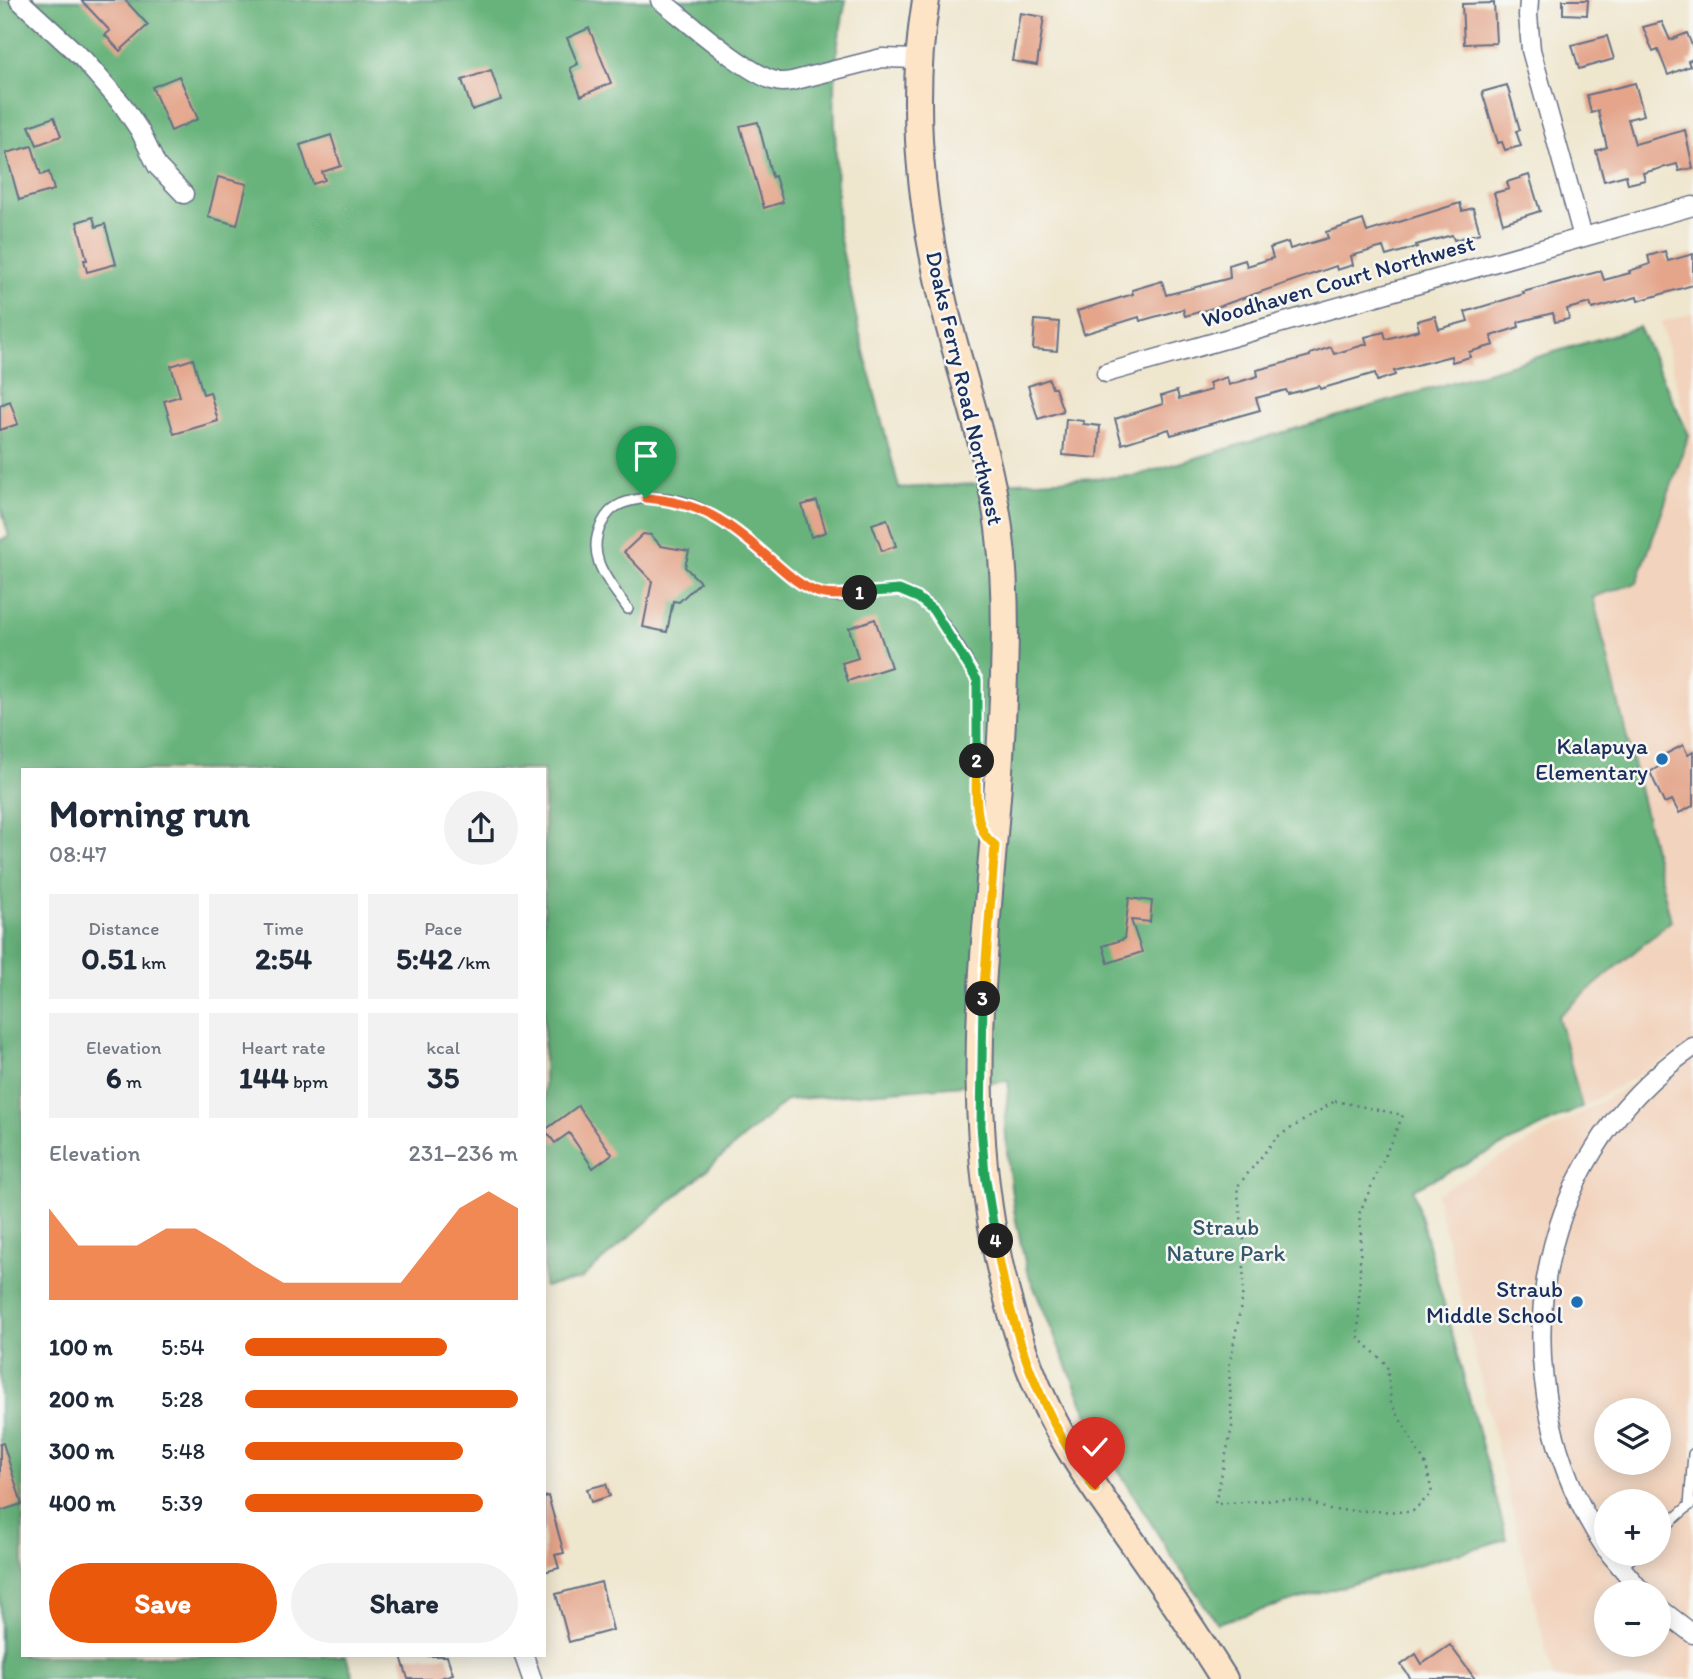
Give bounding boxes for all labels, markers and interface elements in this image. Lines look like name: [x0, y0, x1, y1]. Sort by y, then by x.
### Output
street label: Woodhaven Court Northwest: [1198, 228, 1478, 333]
street label: Doaks Ferry Road Northwest: [920, 248, 1010, 528]
pin: [616, 426, 676, 498]
icon: arrive: [627, 437, 665, 475]
pin: 1: [842, 576, 878, 610]
text: 1: [855, 581, 864, 604]
place label: Kalapuya Elementary: [1535, 732, 1648, 786]
pin: 2: [960, 744, 995, 778]
text: 2: [972, 749, 982, 772]
marker: Kalapuya Elementary: [1654, 751, 1670, 767]
text: Morning run: [49, 791, 250, 837]
button: share: [444, 791, 518, 865]
text: 08:47: [49, 840, 107, 868]
text: Distance: [88, 917, 159, 940]
text: Time: [263, 917, 304, 940]
text: Pace: [424, 917, 462, 940]
text: 0.51: [81, 940, 137, 977]
text: 2:54: [255, 940, 312, 977]
text: 5:42: [396, 940, 453, 977]
text: km: [137, 951, 166, 974]
text: /km: [453, 951, 490, 974]
pin: 3: [965, 982, 1000, 1016]
text: 3: [977, 987, 988, 1010]
text: Elevation: [86, 1036, 162, 1059]
text: Heart rate: [241, 1036, 326, 1059]
text: kcal: [426, 1036, 460, 1059]
text: 6: [106, 1059, 122, 1096]
text: 144: [239, 1059, 289, 1096]
text: 35: [427, 1059, 459, 1096]
text: m: [122, 1070, 142, 1093]
text: bpm: [289, 1070, 328, 1093]
text: Elevation: [49, 1139, 140, 1167]
text: 231–236 m: [409, 1139, 518, 1167]
park label: Straub Nature Park: [1167, 1213, 1286, 1267]
pin: 4: [978, 1224, 1014, 1258]
text: 4: [990, 1229, 1001, 1252]
place label: Straub Middle School: [1426, 1275, 1563, 1329]
marker: Straub Middle School: [1569, 1294, 1585, 1310]
text: 100 m: [49, 1333, 113, 1361]
text: 5:54: [161, 1333, 205, 1361]
text: 200 m: [49, 1385, 114, 1413]
text: 5:28: [161, 1385, 203, 1413]
map controls: [1594, 1398, 1671, 1657]
button: layers: [1594, 1398, 1671, 1475]
pin: [1065, 1417, 1125, 1489]
icon: check: [1076, 1428, 1114, 1466]
text: 300 m: [49, 1437, 114, 1465]
text: 5:48: [161, 1437, 205, 1465]
text: 400 m: [49, 1489, 116, 1517]
text: 5:39: [161, 1489, 203, 1517]
button: +: [1594, 1489, 1671, 1566]
button: Save: [49, 1563, 277, 1643]
button: Share: [291, 1563, 518, 1643]
button: −: [1594, 1580, 1671, 1657]

